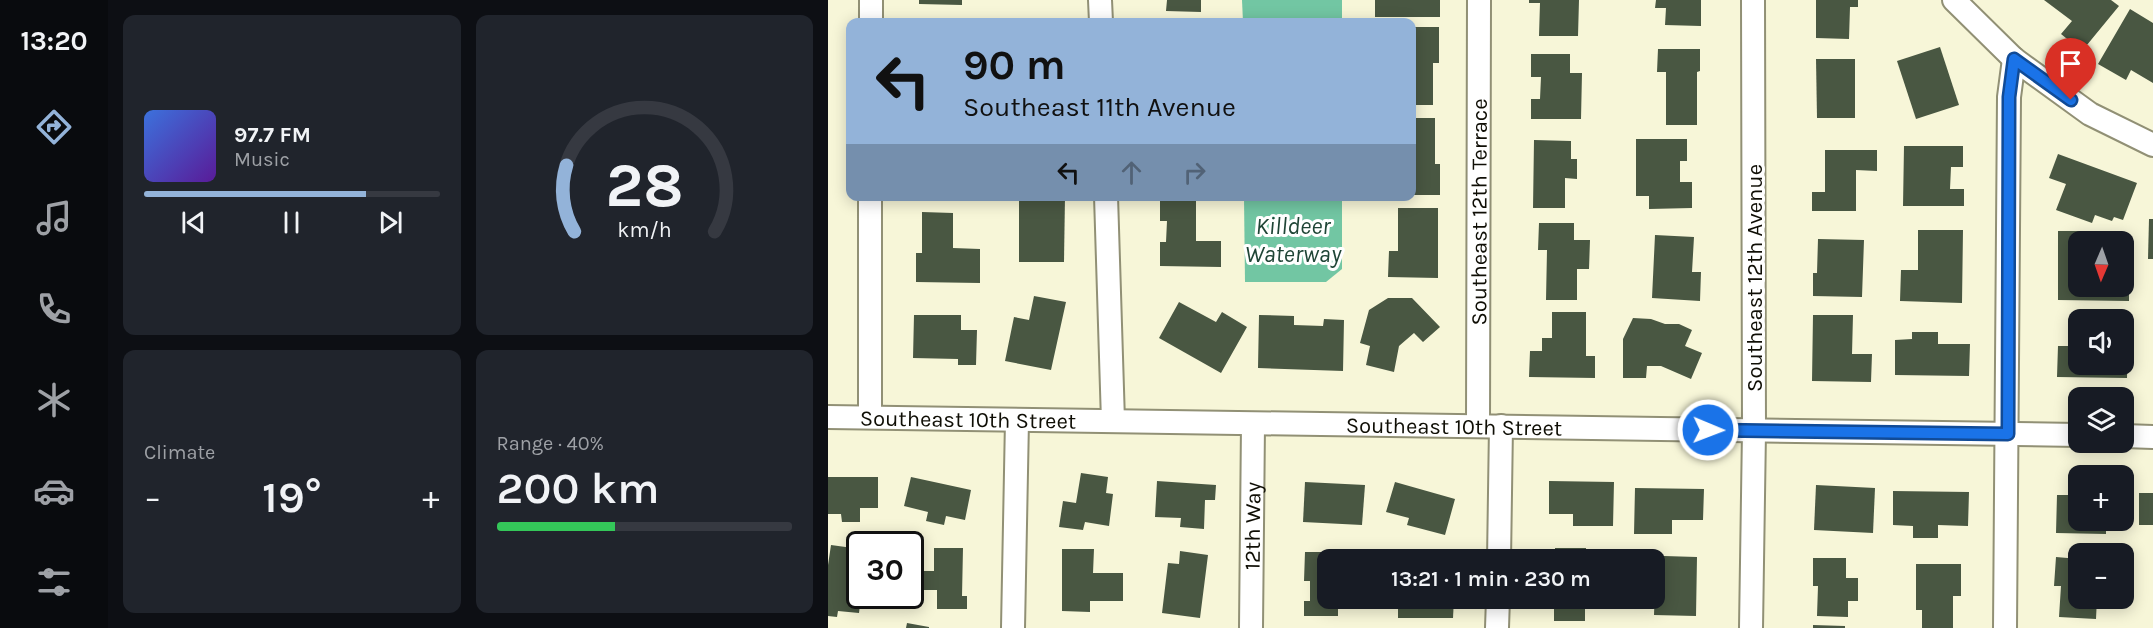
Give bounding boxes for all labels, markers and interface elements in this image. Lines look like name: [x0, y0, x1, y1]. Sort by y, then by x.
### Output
text: 13:20: [20, 25, 88, 57]
pin: [2045, 38, 2096, 100]
text: 90 m: [963, 40, 1066, 90]
icon: left: [864, 42, 942, 120]
icon: arrive: [2054, 47, 2087, 80]
text: Southeast 11th Avenue: [963, 91, 1236, 123]
street label: Southeast 12th Terrace: [1466, 98, 1493, 326]
icon: directions: [33, 106, 75, 148]
text: 97.7 FM: [234, 122, 311, 148]
text: Music: [234, 148, 290, 171]
text: 28: [605, 149, 683, 222]
icon: left: [1052, 156, 1085, 189]
icon: ahead: [1115, 156, 1148, 189]
icon: right: [1178, 156, 1211, 189]
street label: Southeast 12th Avenue: [1742, 164, 1768, 392]
icon: music: [33, 197, 75, 239]
icon: previous: [177, 206, 210, 239]
icon: pause: [275, 206, 308, 239]
icon: next: [374, 206, 407, 239]
water label: Killdeer Waterway: [1245, 212, 1342, 268]
text: km/h: [617, 217, 671, 242]
north arrow: [2068, 231, 2134, 297]
map controls: [2068, 231, 2134, 609]
icon: phone: [33, 288, 75, 330]
button: sound: [2068, 309, 2134, 375]
icon: climate: [33, 379, 75, 421]
button: layers: [2068, 387, 2134, 453]
position arrow: [1676, 398, 1740, 462]
street label: Southeast 10th Street: [860, 405, 1076, 435]
street label: Southeast 10th Street: [1346, 412, 1562, 442]
text: Range · 40%: [497, 432, 604, 455]
text: Climate: [144, 441, 215, 464]
text: 200 km: [497, 462, 659, 514]
button: +: [2068, 465, 2134, 531]
icon: car: [33, 470, 75, 512]
text: 19°: [262, 471, 322, 523]
text: −: [144, 478, 161, 516]
text: +: [422, 478, 439, 516]
street label: 12th Way: [1240, 482, 1266, 570]
speed limit sign: 30: [846, 531, 924, 609]
button: −: [2068, 543, 2134, 609]
icon: filters: [33, 561, 75, 603]
text: 13:21 · 1 min · 230 m: [1391, 566, 1591, 592]

